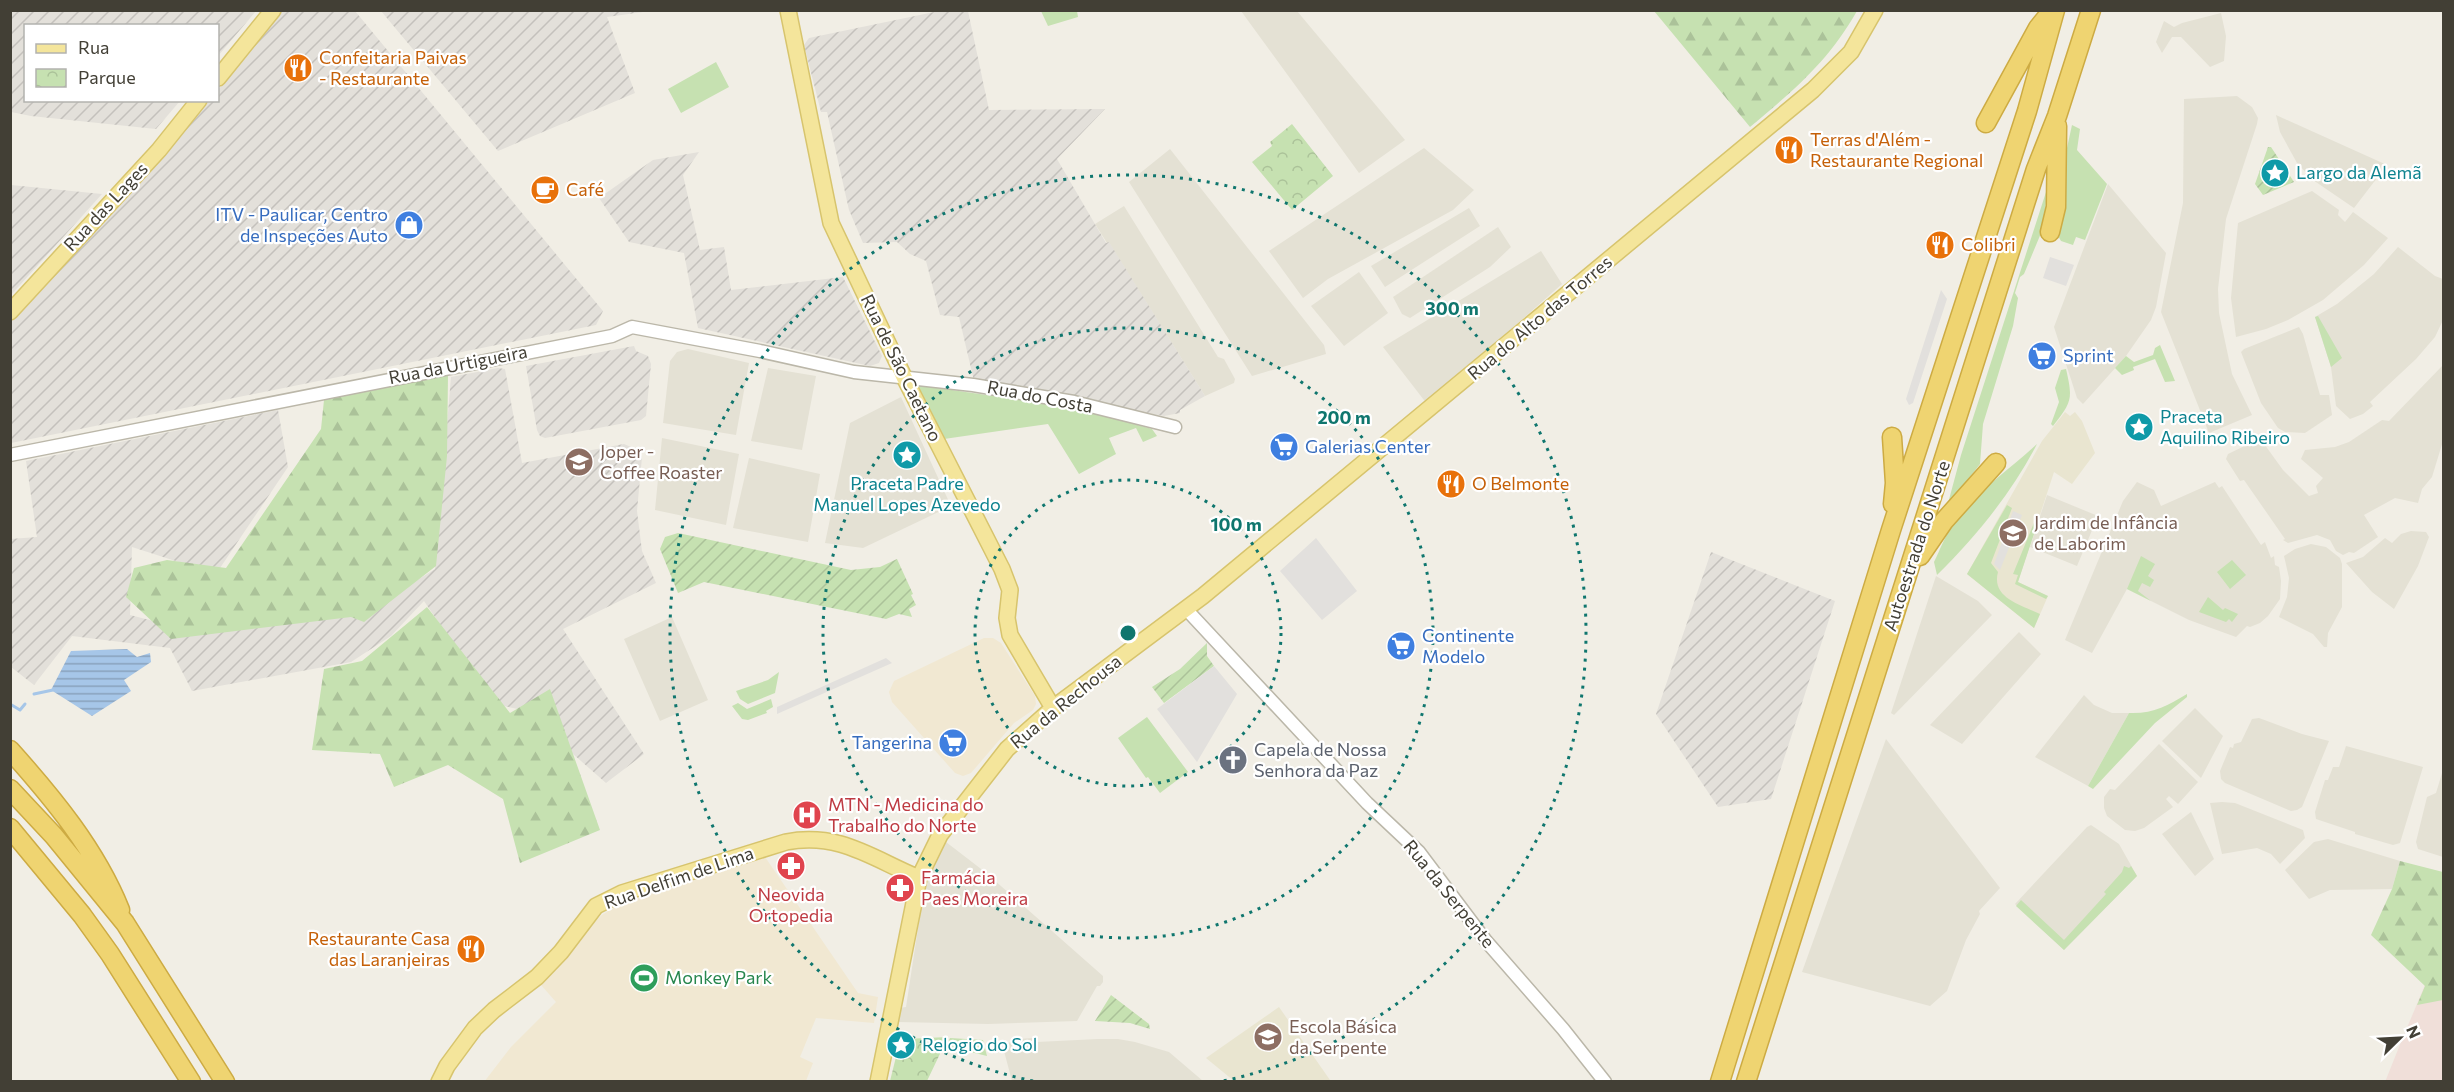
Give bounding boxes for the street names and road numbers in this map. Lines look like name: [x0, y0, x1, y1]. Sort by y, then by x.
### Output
street label: Rua das Lages: [59, 157, 152, 255]
street label: Rua do Alto das Torres: [1463, 250, 1616, 384]
street label: Rua de São Caetano: [857, 290, 947, 445]
street label: Rua da Urtigueira: [387, 340, 529, 388]
street label: Rua do Costa: [985, 375, 1095, 417]
street label: Autoestrada do Norte: [1878, 458, 1954, 634]
street label: Rua da Rechousa: [1005, 650, 1125, 753]
street label: Rua da Serpente: [1400, 835, 1500, 952]
street label: Rua Delfim de Lima: [601, 841, 756, 913]

